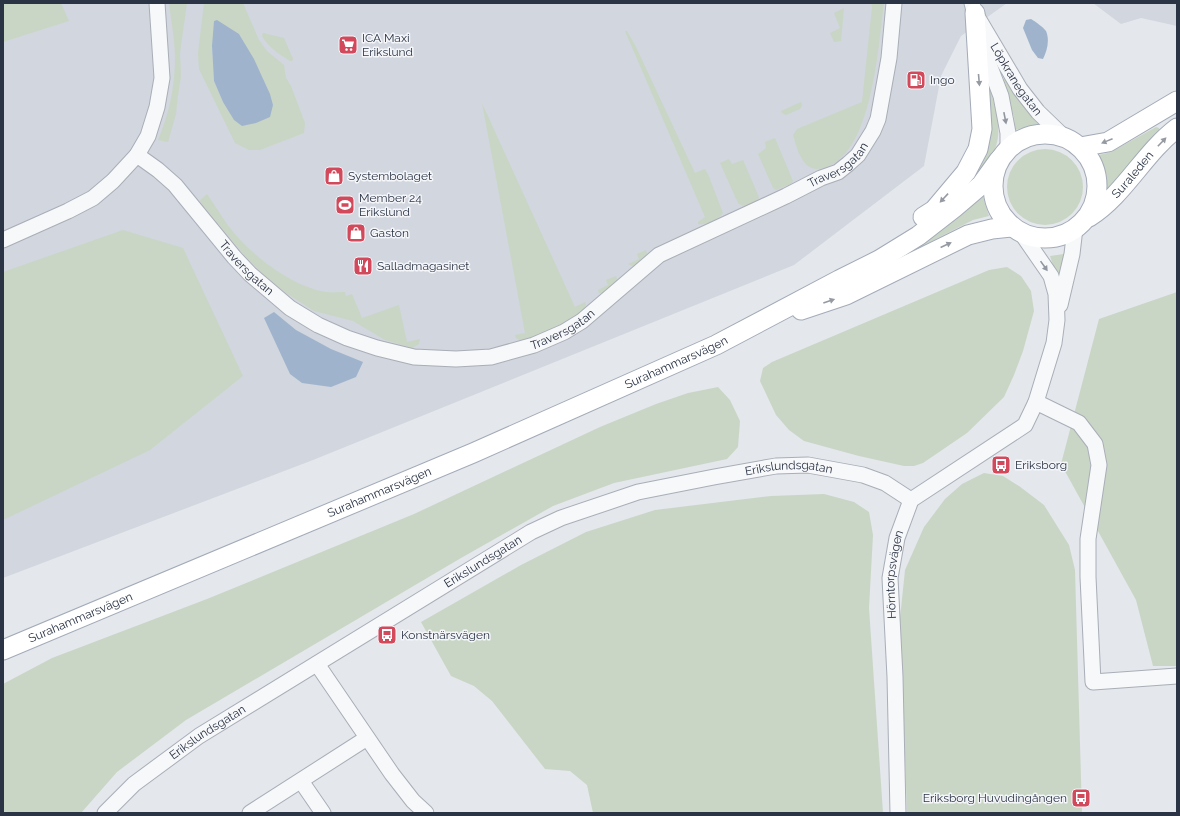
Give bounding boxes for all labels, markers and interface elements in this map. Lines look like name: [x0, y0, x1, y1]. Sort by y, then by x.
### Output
place label: ICA Maxi Erikslund: [362, 31, 413, 59]
supermarket icon: ICA Maxi Erikslund: [337, 34, 359, 56]
street label: Löpkranegatan: [987, 40, 1045, 118]
fuel station icon: Ingo: [905, 69, 927, 91]
place label: Ingo: [930, 73, 955, 87]
one-way arrow: [976, 74, 983, 86]
one-way arrow: [1002, 112, 1008, 124]
one-way arrow: [1157, 137, 1167, 147]
one-way arrow: [1100, 138, 1112, 144]
street label: Traversgatan: [806, 140, 871, 191]
street label: Suraleden: [1109, 148, 1156, 201]
shop icon: Systembolaget: [323, 165, 345, 187]
place label: Systembolaget: [348, 169, 432, 183]
place label: Member 24 Erikslund: [359, 191, 422, 219]
sports icon: Member 24 Erikslund: [334, 194, 356, 216]
one-way arrow: [940, 194, 949, 203]
shop icon: Gaston: [345, 222, 367, 244]
place label: Gaston: [370, 226, 409, 240]
street label: Traversgatan: [216, 238, 277, 298]
one-way arrow: [941, 242, 952, 248]
restaurant icon: Salladmagasinet: [352, 255, 374, 277]
place label: Salladmagasinet: [377, 259, 469, 273]
one-way arrow: [1040, 260, 1048, 271]
one-way arrow: [823, 298, 835, 304]
street label: Traversgatan: [529, 306, 598, 353]
street label: Surahammarsvägen: [622, 333, 730, 392]
bus stop icon: Eriksborg: [990, 454, 1012, 476]
street label: Erikslundsgatan: [744, 458, 834, 478]
place label: Eriksborg: [1015, 458, 1067, 472]
street label: Surahammarsvägen: [325, 464, 433, 520]
street label: Hörntorpsvägen: [883, 528, 906, 619]
street label: Erikslundsgatan: [442, 532, 524, 591]
street label: Surahammarsvägen: [26, 590, 135, 646]
bus stop icon: Konstnärsvägen: [376, 624, 398, 646]
place label: Konstnärsvägen: [401, 628, 490, 642]
street label: Erikslundsgatan: [167, 702, 248, 762]
bus stop icon: Eriksborg Huvudingången: [1070, 787, 1092, 809]
place label: Eriksborg Huvudingången: [923, 791, 1067, 805]

